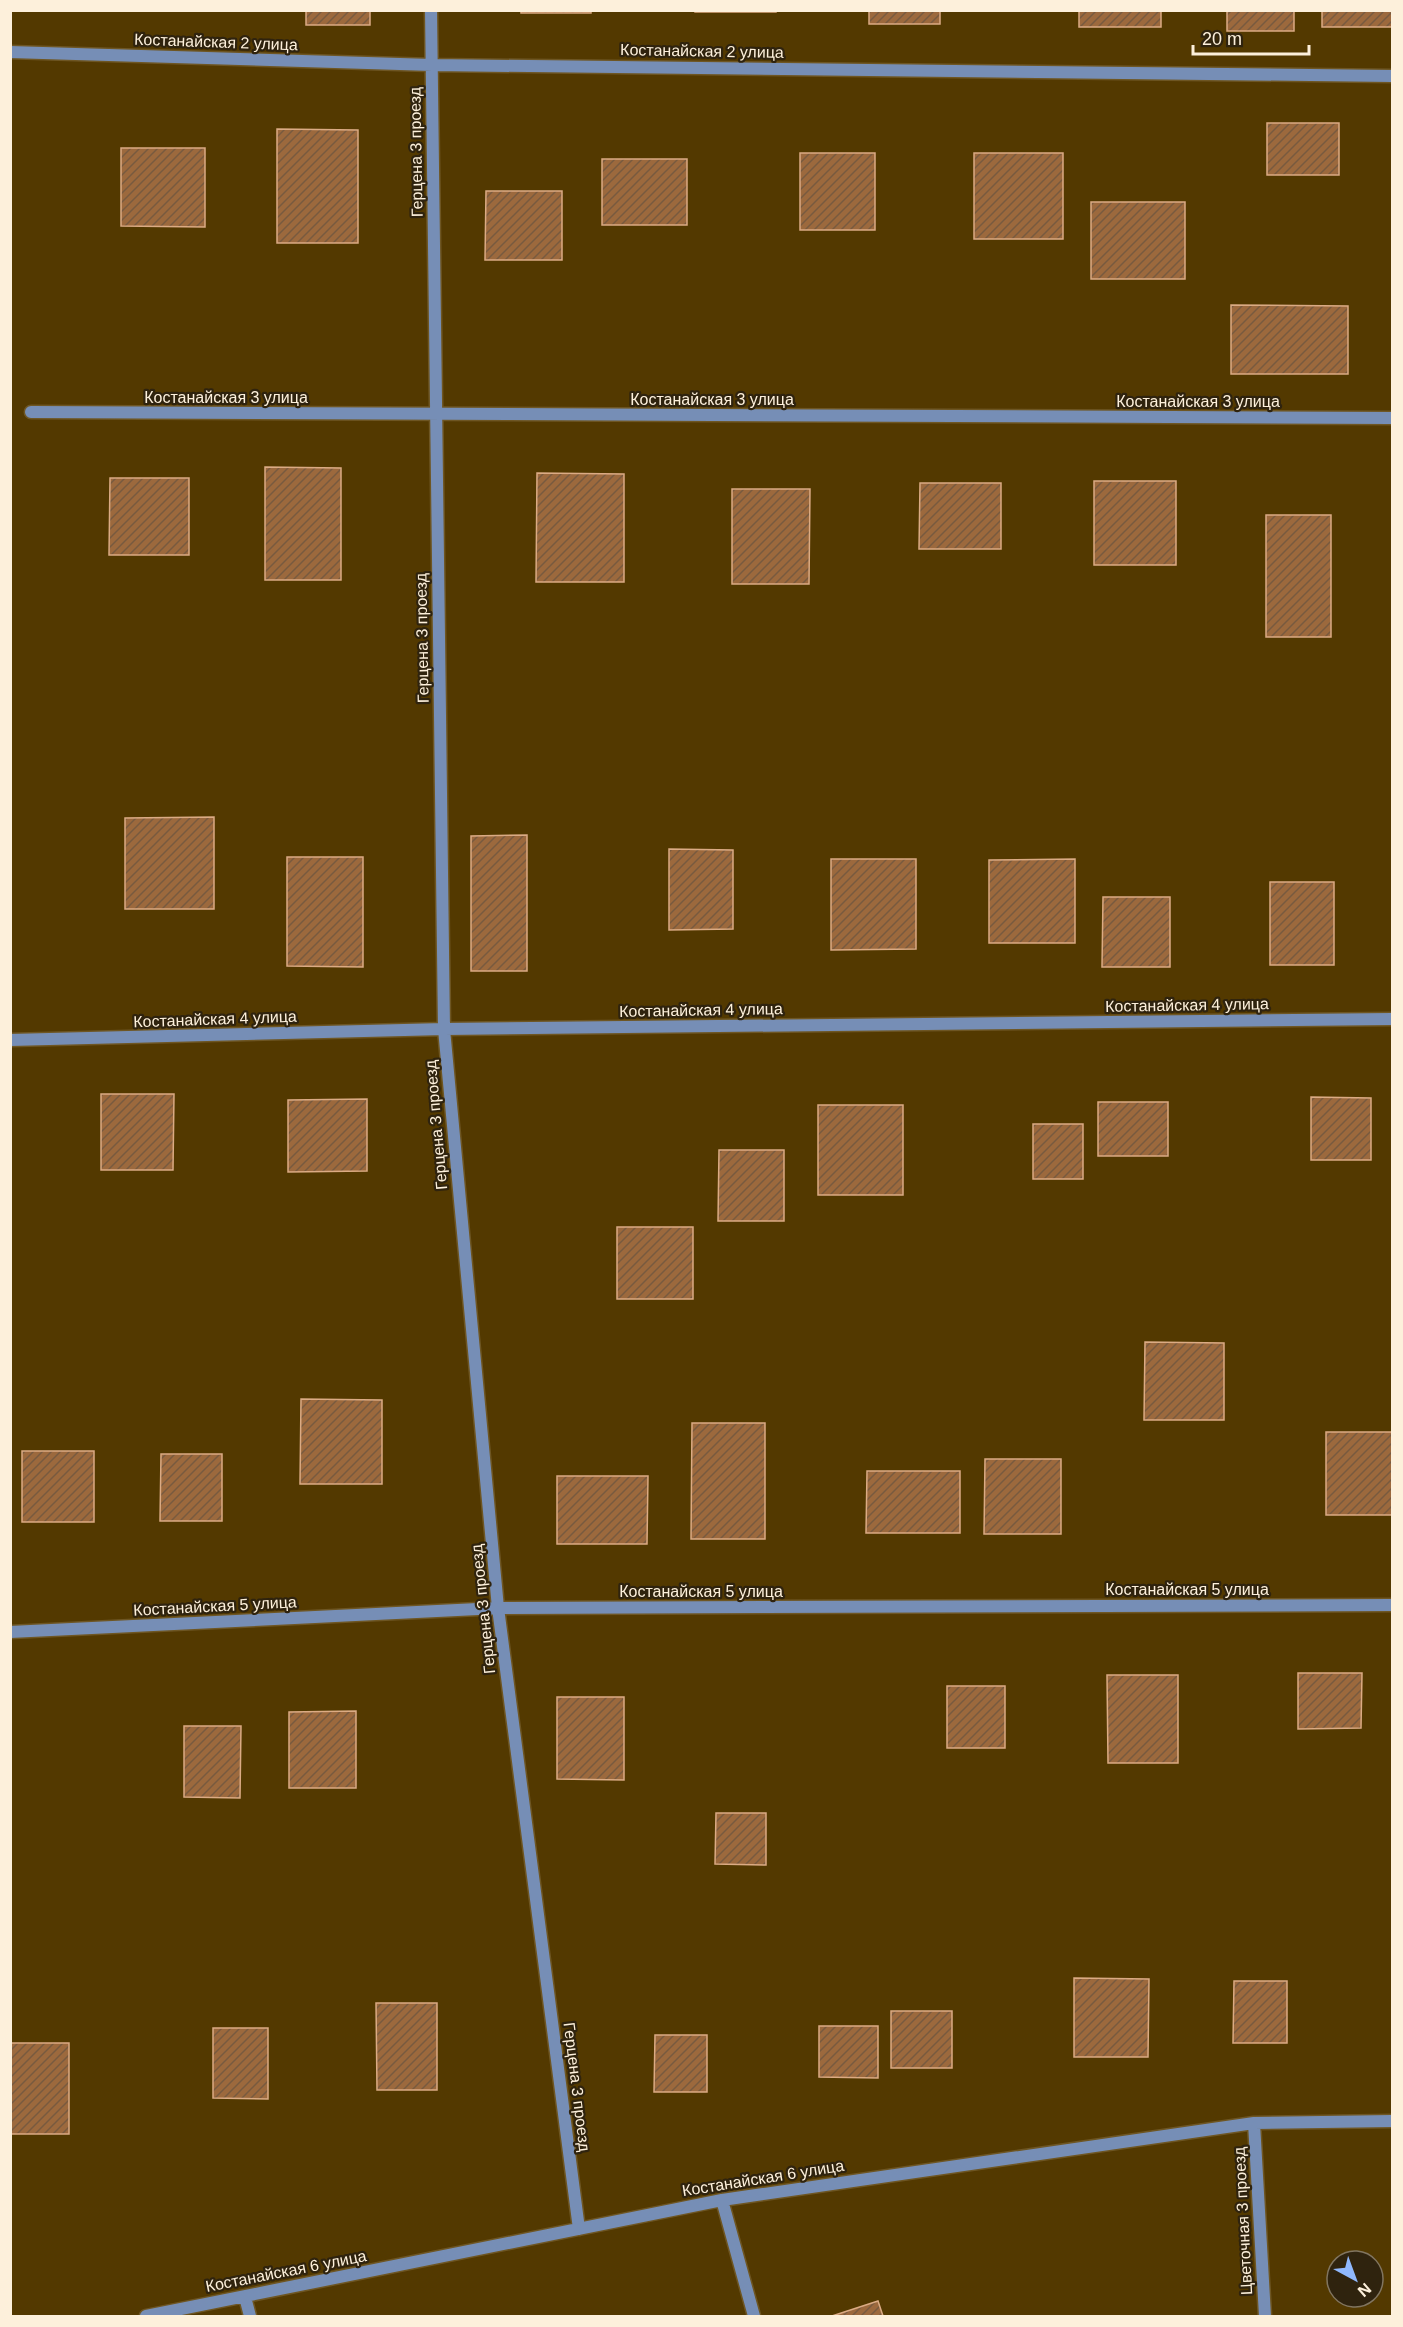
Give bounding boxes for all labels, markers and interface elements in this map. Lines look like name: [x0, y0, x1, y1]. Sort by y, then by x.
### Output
scale bar: [1193, 18, 1308, 56]
text: 20 m: [1202, 29, 1242, 49]
street label: Костанайская 2 улица: [134, 31, 298, 53]
street label: Костанайская 2 улица: [620, 41, 784, 61]
street label: Герцена 3 проезд: [406, 86, 426, 217]
street label: Костанайская 3 улица: [144, 389, 308, 406]
street label: Костанайская 3 улица: [630, 391, 794, 408]
street label: Костанайская 3 улица: [1116, 393, 1280, 410]
street label: Герцена 3 проезд: [412, 572, 432, 703]
street label: Костанайская 4 улица: [1105, 995, 1269, 1015]
street label: Костанайская 4 улица: [619, 1000, 783, 1020]
street label: Костанайская 4 улица: [133, 1008, 297, 1030]
street label: Герцена 3 проезд: [422, 1059, 450, 1191]
street label: Герцена 3 проезд: [468, 1543, 498, 1675]
street label: Костанайская 5 улица: [1105, 1581, 1269, 1598]
street label: Костанайская 5 улица: [619, 1583, 783, 1600]
street label: Костанайская 5 улица: [133, 1593, 297, 1619]
street label: Герцена 3 проезд: [561, 2021, 593, 2153]
street label: Цветочная 3 проезд: [1231, 2146, 1255, 2295]
street label: Костанайская 6 улица: [681, 2157, 845, 2199]
street label: Костанайская 6 улица: [204, 2247, 368, 2295]
north arrow: [1325, 2249, 1385, 2309]
text: N: [1355, 2280, 1374, 2300]

